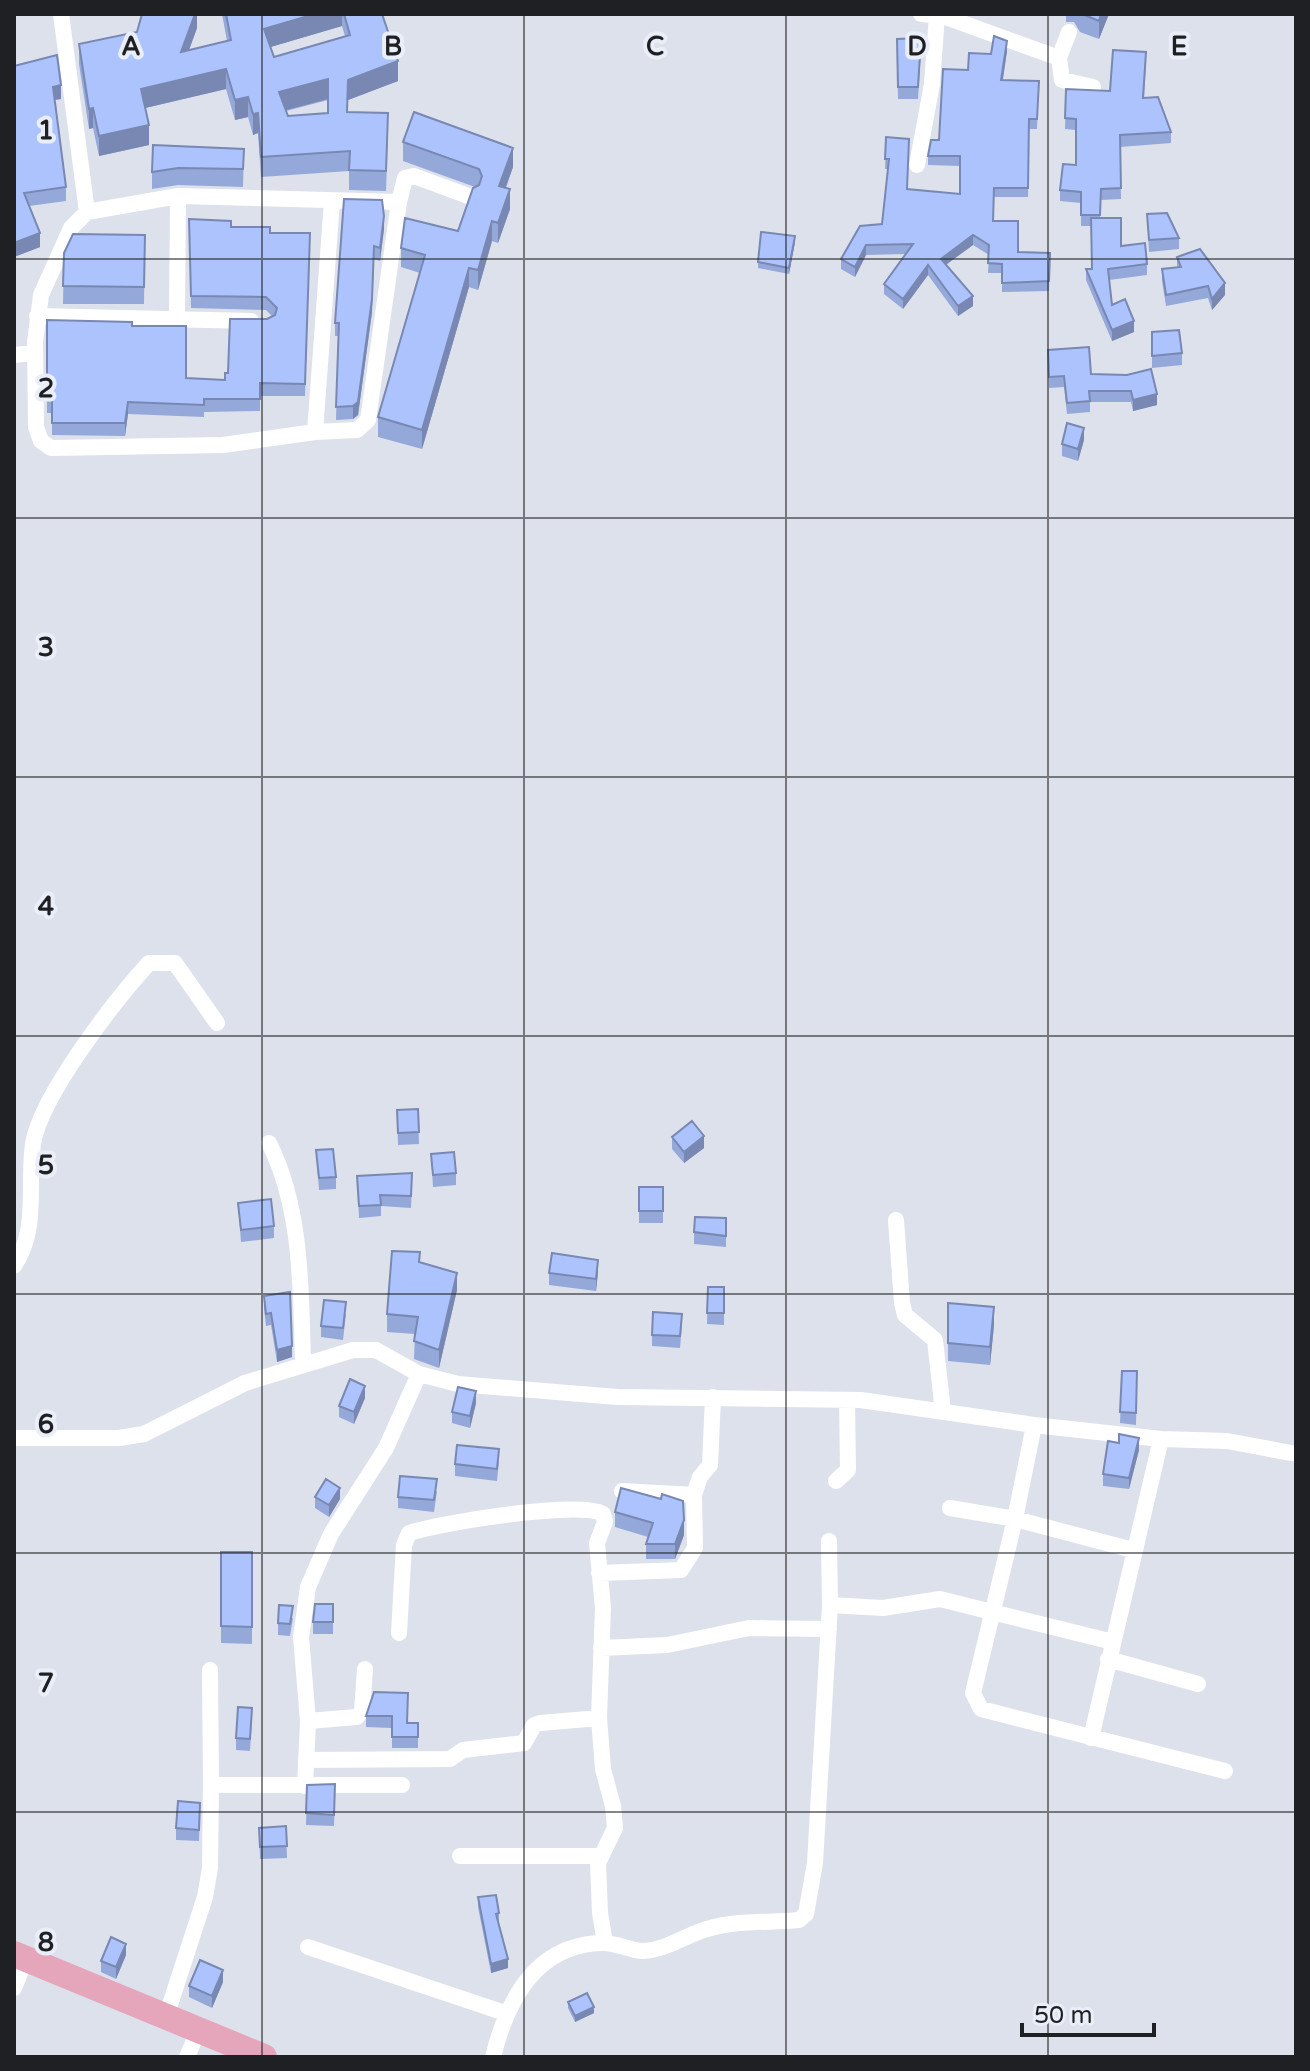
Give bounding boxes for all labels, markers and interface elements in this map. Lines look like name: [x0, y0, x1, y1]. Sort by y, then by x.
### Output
text: A: [121, 31, 141, 62]
text: B: [384, 31, 402, 62]
text: C: [646, 31, 664, 62]
text: D: [907, 31, 927, 62]
text: E: [1171, 31, 1187, 62]
text: 1: [38, 115, 54, 146]
text: 2: [38, 373, 54, 404]
text: 3: [38, 632, 54, 663]
text: 4: [38, 891, 54, 922]
text: 5: [38, 1150, 54, 1181]
text: 6: [38, 1409, 54, 1440]
text: 7: [38, 1668, 54, 1699]
text: 8: [38, 1927, 54, 1958]
scale bar: [1022, 1987, 1154, 2037]
text: 50 m: [1034, 2001, 1092, 2030]

